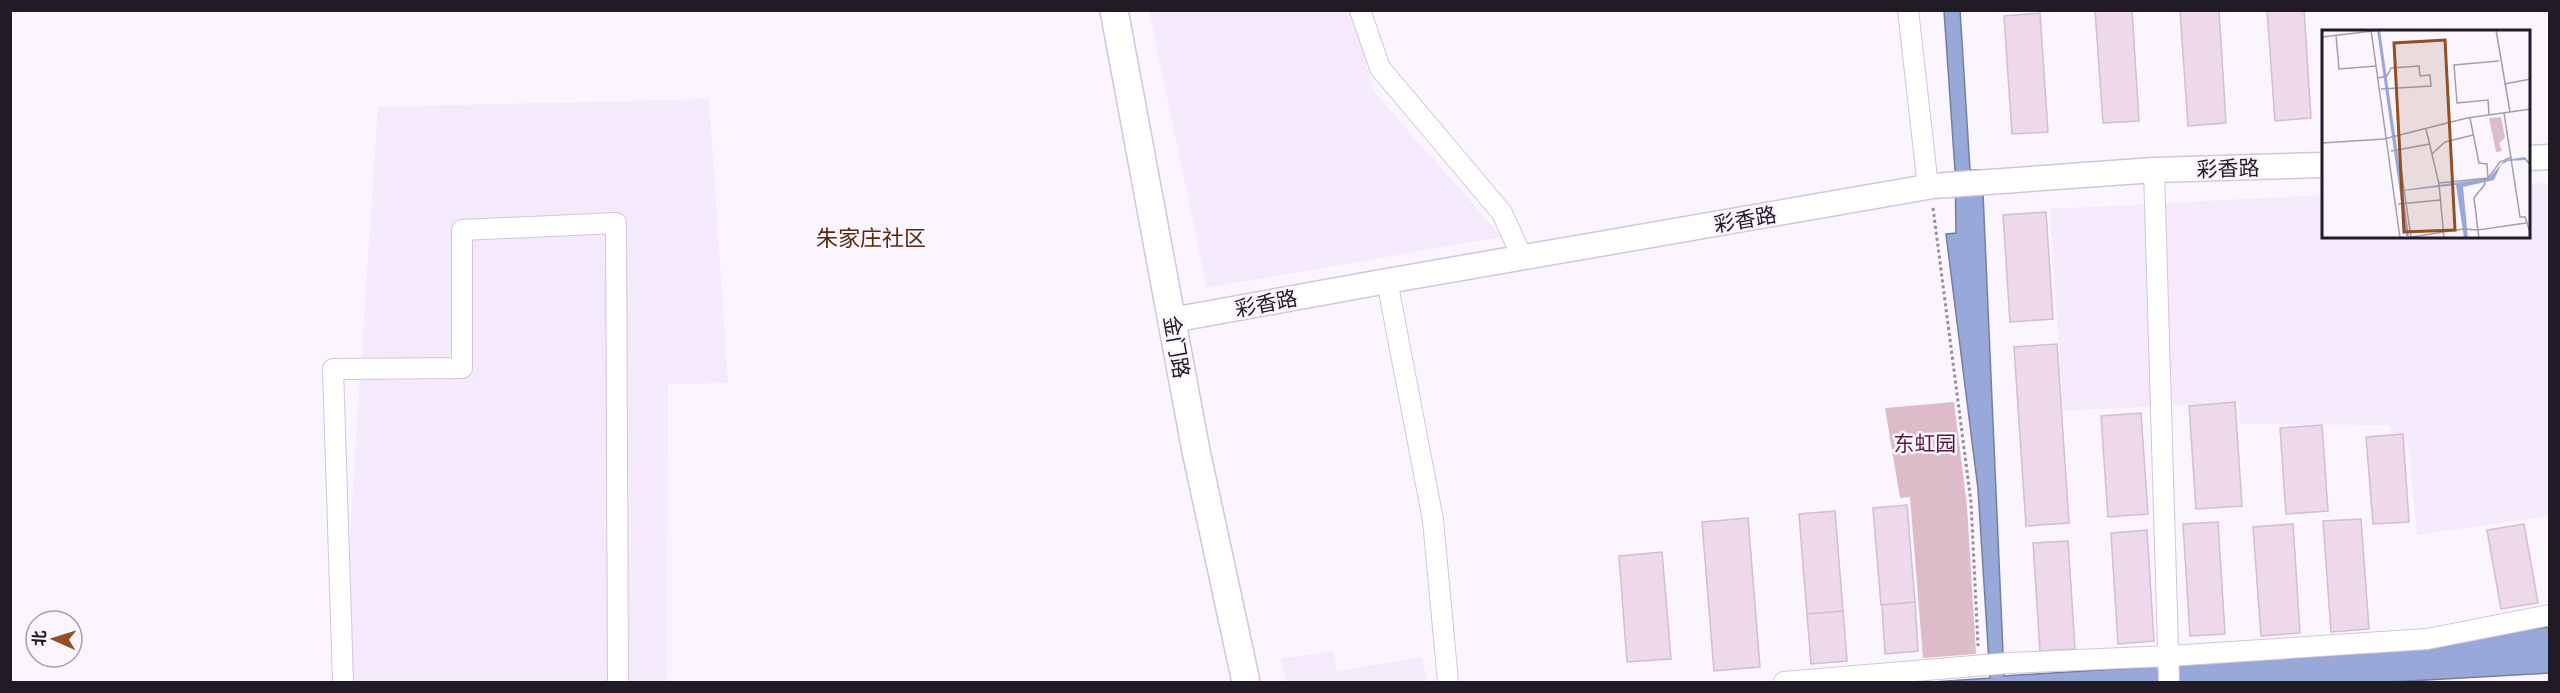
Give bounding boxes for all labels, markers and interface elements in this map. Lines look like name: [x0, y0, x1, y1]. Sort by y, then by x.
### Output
inset map: [2322, 30, 2530, 238]
street label: 彩香路: [2196, 154, 2260, 182]
street label: 彩香路: [1712, 201, 1778, 237]
district label: 朱家庄社区: [816, 224, 926, 252]
street label: 彩香路: [1233, 284, 1299, 322]
street label: 金门路: [1159, 314, 1195, 380]
park label: 东虹园: [1894, 430, 1957, 456]
north arrow: [24, 609, 84, 669]
text: 北: [29, 630, 49, 647]

